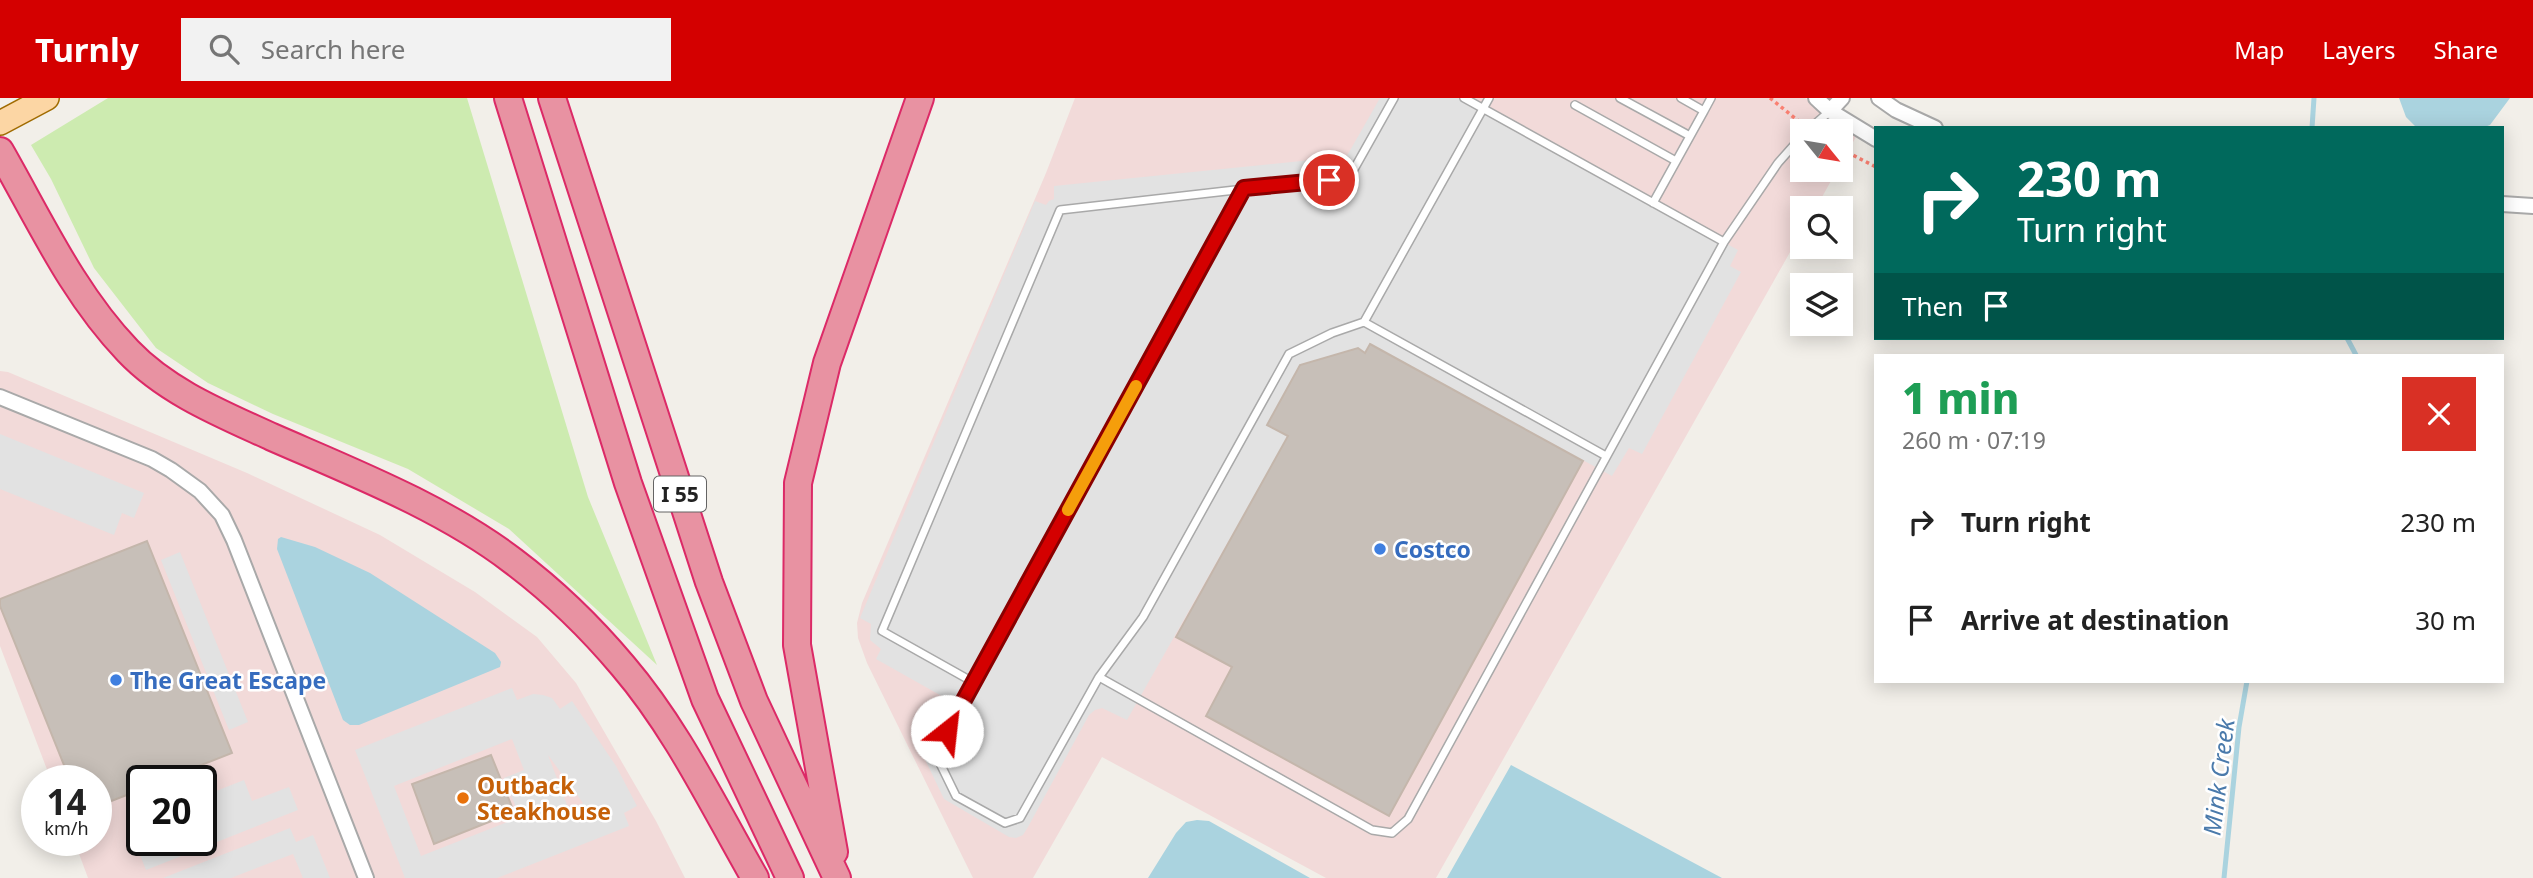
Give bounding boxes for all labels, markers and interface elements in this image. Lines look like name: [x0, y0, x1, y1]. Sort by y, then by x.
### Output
search box: [181, 18, 671, 81]
text: Turnly: [35, 27, 139, 72]
icon: search: [205, 30, 243, 68]
text: Search here: [261, 31, 405, 67]
text: Map: [2234, 33, 2284, 66]
text: Layers: [2322, 33, 2396, 66]
text: Share: [2434, 33, 2498, 66]
north arrow: [1790, 119, 1853, 182]
map controls: [1790, 119, 1853, 336]
text: 230 m: [2017, 145, 2162, 211]
pin: [1299, 150, 1359, 210]
icon: right: [1902, 154, 1993, 245]
icon: arrive: [1310, 161, 1348, 199]
button: search: [1790, 196, 1853, 259]
text: Turn right: [2017, 208, 2167, 251]
button: layers: [1790, 273, 1853, 336]
icon: arrive: [1977, 287, 2015, 325]
text: Then: [1902, 288, 1963, 324]
text: 1 min: [1902, 369, 2019, 426]
button: close: [2402, 377, 2476, 451]
text: 260 m · 07:19: [1902, 424, 2046, 456]
road number: I 55: [654, 476, 706, 512]
icon: right: [1902, 503, 1940, 541]
text: Turn right: [1961, 504, 2091, 540]
text: 230 m: [2400, 504, 2476, 540]
place label: Costco: [1394, 533, 1471, 565]
marker: Costco: [1372, 541, 1388, 557]
icon: arrive: [1902, 601, 1940, 639]
text: Arrive at destination: [1961, 602, 2230, 638]
text: 30 m: [2415, 602, 2476, 638]
place label: The Great Escape: [130, 664, 326, 696]
marker: The Great Escape: [108, 672, 124, 688]
position arrow: [910, 694, 984, 768]
water label: Mink Creek: [2194, 716, 2242, 837]
speed limit sign: 20: [126, 765, 217, 856]
place label: Outback Steakhouse: [477, 769, 611, 827]
text: 14: [46, 778, 87, 825]
marker: Outback Steakhouse: [455, 790, 471, 806]
text: km/h: [44, 816, 89, 840]

